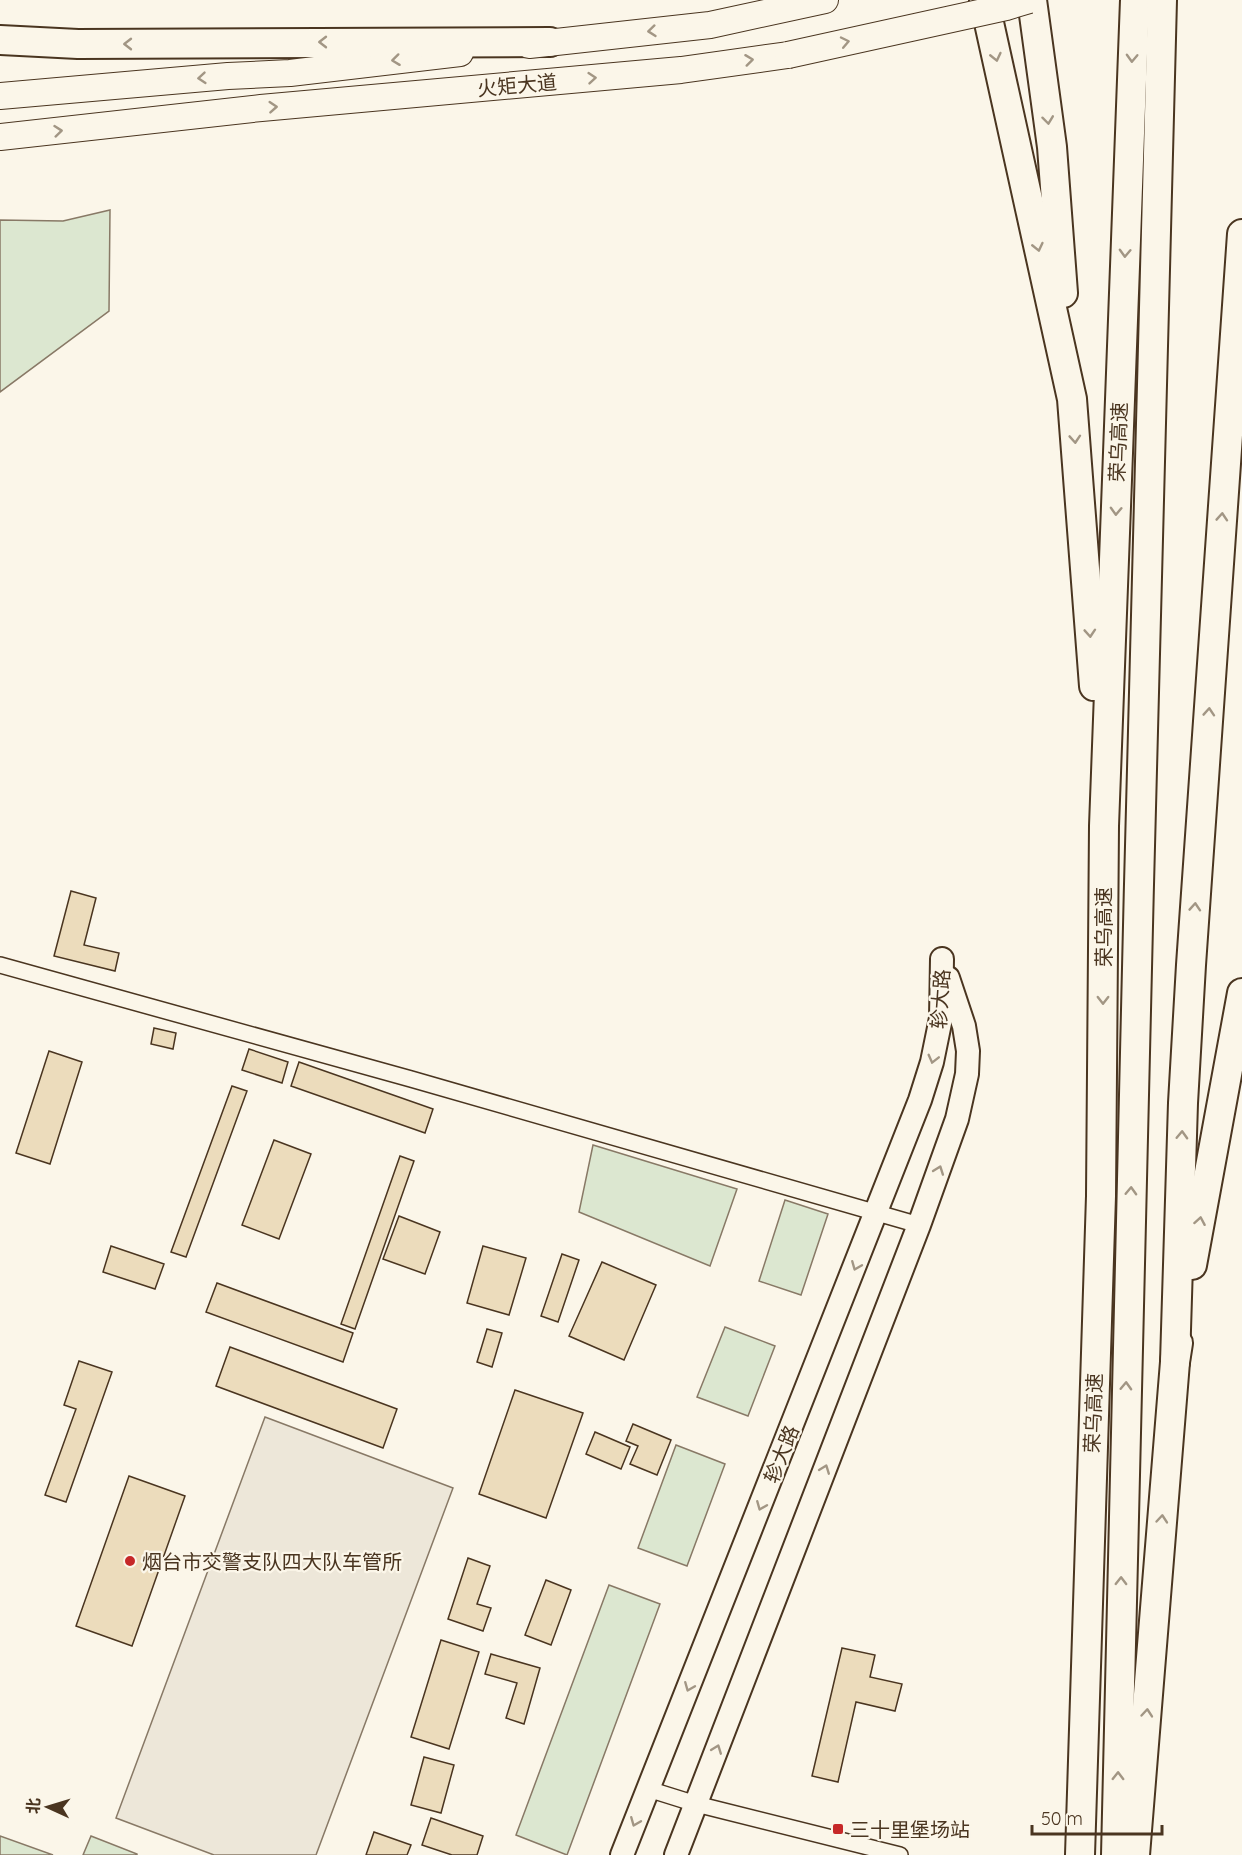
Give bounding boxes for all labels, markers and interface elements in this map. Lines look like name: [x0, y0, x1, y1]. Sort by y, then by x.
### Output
one-way arrow: [648, 24, 657, 37]
one-way arrow: [319, 36, 328, 48]
one-way arrow: [840, 36, 850, 49]
one-way arrow: [124, 37, 133, 50]
one-way arrow: [989, 52, 1002, 62]
one-way arrow: [391, 54, 401, 66]
one-way arrow: [744, 54, 754, 66]
one-way arrow: [1126, 54, 1139, 63]
street label: 火矩大道: [476, 69, 558, 101]
one-way arrow: [197, 72, 206, 85]
one-way arrow: [588, 72, 597, 85]
one-way arrow: [268, 101, 277, 114]
one-way arrow: [1041, 116, 1054, 125]
one-way arrow: [54, 125, 63, 138]
one-way arrow: [1031, 242, 1044, 252]
one-way arrow: [1119, 249, 1132, 258]
street label: 荣乌高速: [1104, 402, 1132, 482]
one-way arrow: [1068, 434, 1081, 443]
one-way arrow: [1109, 507, 1122, 516]
one-way arrow: [1215, 513, 1228, 522]
one-way arrow: [1083, 629, 1096, 638]
one-way arrow: [1202, 707, 1215, 716]
street label: 荣乌高速: [1091, 887, 1116, 967]
one-way arrow: [1188, 902, 1201, 911]
street label: 轸大路: [925, 968, 955, 1030]
one-way arrow: [1097, 995, 1109, 1004]
one-way arrow: [927, 1054, 940, 1064]
one-way arrow: [1176, 1131, 1189, 1140]
one-way arrow: [932, 1165, 944, 1176]
one-way arrow: [1125, 1186, 1138, 1195]
one-way arrow: [1193, 1217, 1206, 1227]
one-way arrow: [850, 1260, 863, 1271]
street label: 荣乌高速: [1079, 1373, 1107, 1453]
one-way arrow: [1120, 1381, 1132, 1390]
street label: 轸大路: [758, 1422, 804, 1486]
one-way arrow: [817, 1465, 830, 1475]
one-way arrow: [755, 1500, 768, 1511]
one-way arrow: [1155, 1514, 1168, 1523]
place label: 烟台市交警支队四大队车管所: [142, 1549, 402, 1574]
marker: 烟台市交警支队四大队车管所: [123, 1554, 137, 1568]
one-way arrow: [1115, 1576, 1128, 1585]
one-way arrow: [684, 1681, 696, 1692]
one-way arrow: [1140, 1708, 1153, 1718]
one-way arrow: [710, 1745, 722, 1756]
one-way arrow: [1112, 1771, 1124, 1780]
north arrow: [18, 1777, 78, 1837]
text: 北: [23, 1797, 44, 1815]
scale bar: [1032, 1798, 1162, 1836]
text: 50 m: [1041, 1807, 1083, 1830]
one-way arrow: [630, 1816, 643, 1827]
place label: 三十里堡场站: [850, 1817, 970, 1842]
marker: 三十里堡场站: [831, 1822, 845, 1836]

